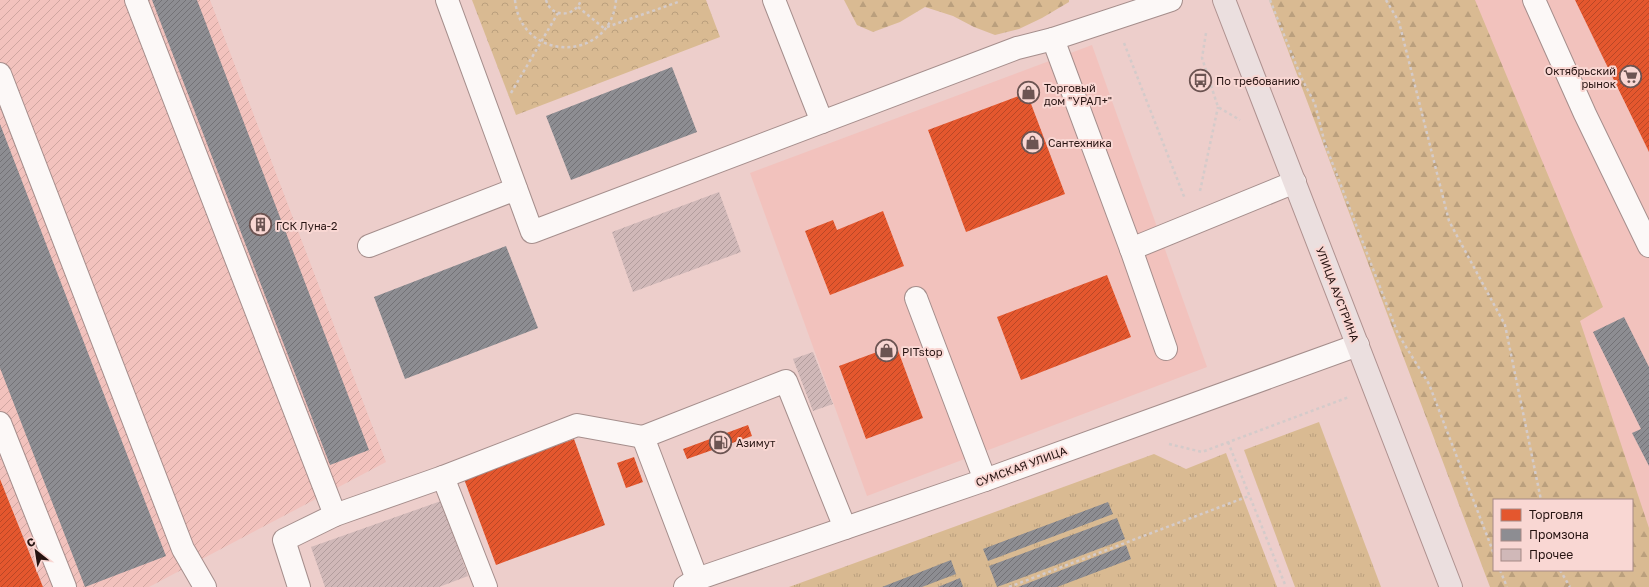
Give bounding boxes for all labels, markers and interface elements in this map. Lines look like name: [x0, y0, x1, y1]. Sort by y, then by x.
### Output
supermarket icon: Октябрьский рынок: [1618, 63, 1644, 89]
place label: Октябрьский рынок: [1545, 64, 1617, 90]
bus stop icon: По требованию: [1188, 67, 1214, 93]
place label: По требованию: [1216, 74, 1300, 87]
shop icon: Торговый дом "УРАЛ+": [1015, 80, 1041, 106]
place label: Торговый дом "УРАЛ+": [1044, 81, 1112, 107]
shop icon: Сантехника: [1019, 129, 1045, 155]
place label: Сантехника: [1048, 136, 1112, 149]
building icon: ГСК Луна-2: [248, 212, 274, 238]
place label: ГСК Луна-2: [276, 219, 337, 232]
street label: УЛИЦА АУСТРИНА: [1314, 245, 1362, 344]
shop icon: PITstop: [873, 338, 899, 364]
place label: PITstop: [902, 345, 943, 358]
fuel station icon: Азимут: [707, 429, 733, 455]
place label: Азимут: [736, 436, 776, 449]
street label: СУМСКАЯ УЛИЦА: [974, 443, 1069, 489]
legend: [1493, 499, 1633, 571]
text: Торговля: [1529, 507, 1583, 522]
text: Промзона: [1529, 527, 1589, 542]
north arrow: [16, 531, 56, 571]
text: С: [24, 534, 38, 549]
text: Прочее: [1529, 547, 1573, 562]

